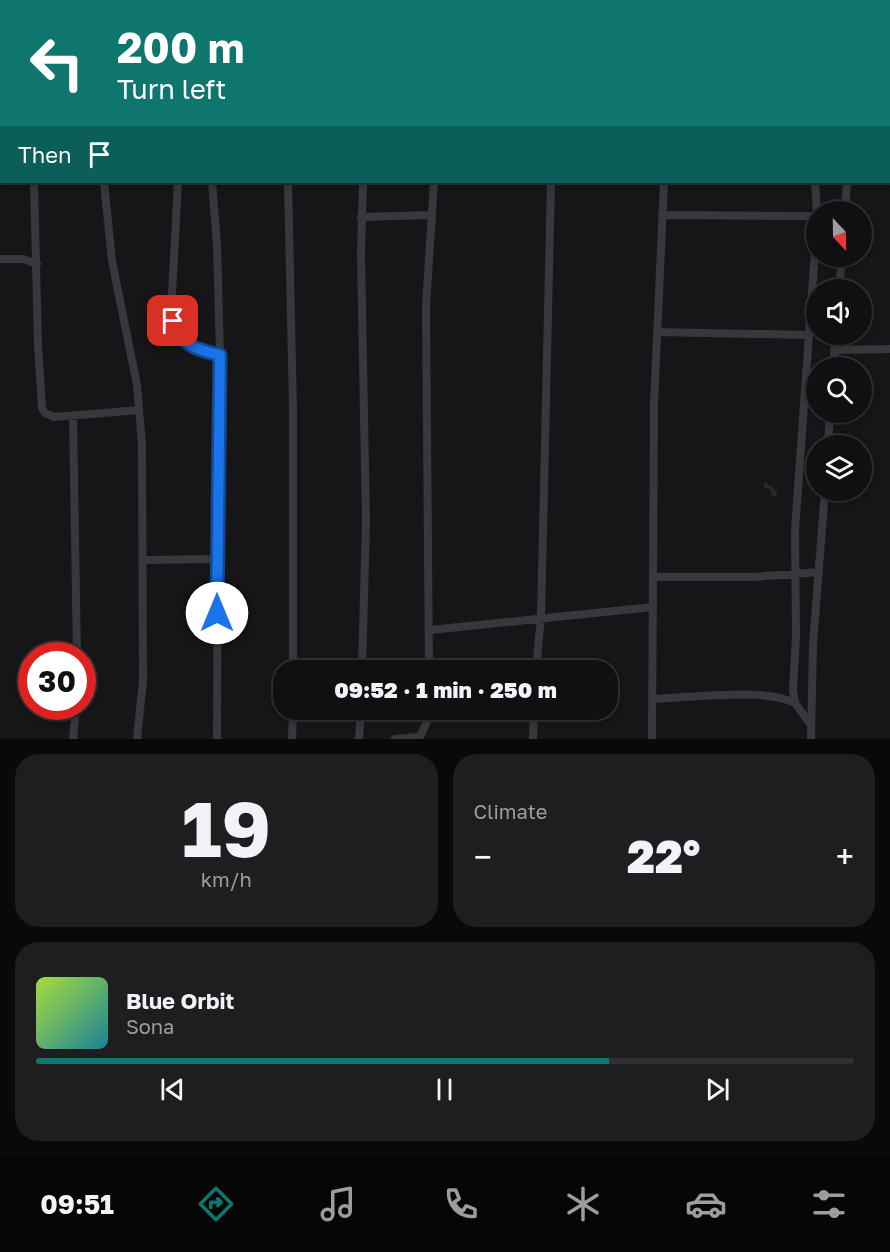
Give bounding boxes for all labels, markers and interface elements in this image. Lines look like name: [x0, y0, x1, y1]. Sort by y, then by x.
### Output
text: 200 m: [117, 22, 244, 72]
icon: left: [18, 24, 96, 102]
text: Turn left: [117, 73, 226, 105]
icon: arrive: [83, 138, 116, 171]
text: Then: [18, 141, 71, 168]
north arrow: [806, 201, 872, 267]
map controls: [806, 201, 872, 501]
button: sound: [806, 279, 872, 345]
pin: [147, 295, 198, 346]
icon: arrive: [156, 304, 189, 337]
button: search: [806, 357, 872, 423]
button: layers: [806, 435, 872, 501]
position arrow: [185, 581, 249, 645]
speed limit sign: 30: [18, 642, 96, 720]
text: 09:52 · 1 min · 250 m: [334, 676, 557, 703]
text: 19: [181, 781, 271, 874]
text: Climate: [474, 799, 547, 823]
text: 22°: [627, 829, 700, 883]
text: −: [474, 837, 492, 876]
text: +: [836, 837, 854, 876]
text: km/h: [201, 867, 252, 891]
text: Blue Orbit: [126, 987, 234, 1014]
text: Sona: [126, 1014, 174, 1038]
icon: previous: [156, 1073, 189, 1106]
icon: pause: [428, 1073, 461, 1106]
icon: next: [701, 1073, 734, 1106]
icon: directions: [195, 1183, 237, 1225]
icon: music: [317, 1183, 359, 1225]
icon: phone: [440, 1183, 482, 1225]
icon: climate: [562, 1183, 604, 1225]
icon: car: [685, 1183, 727, 1225]
icon: filters: [808, 1183, 850, 1225]
text: 09:51: [40, 1188, 114, 1220]

